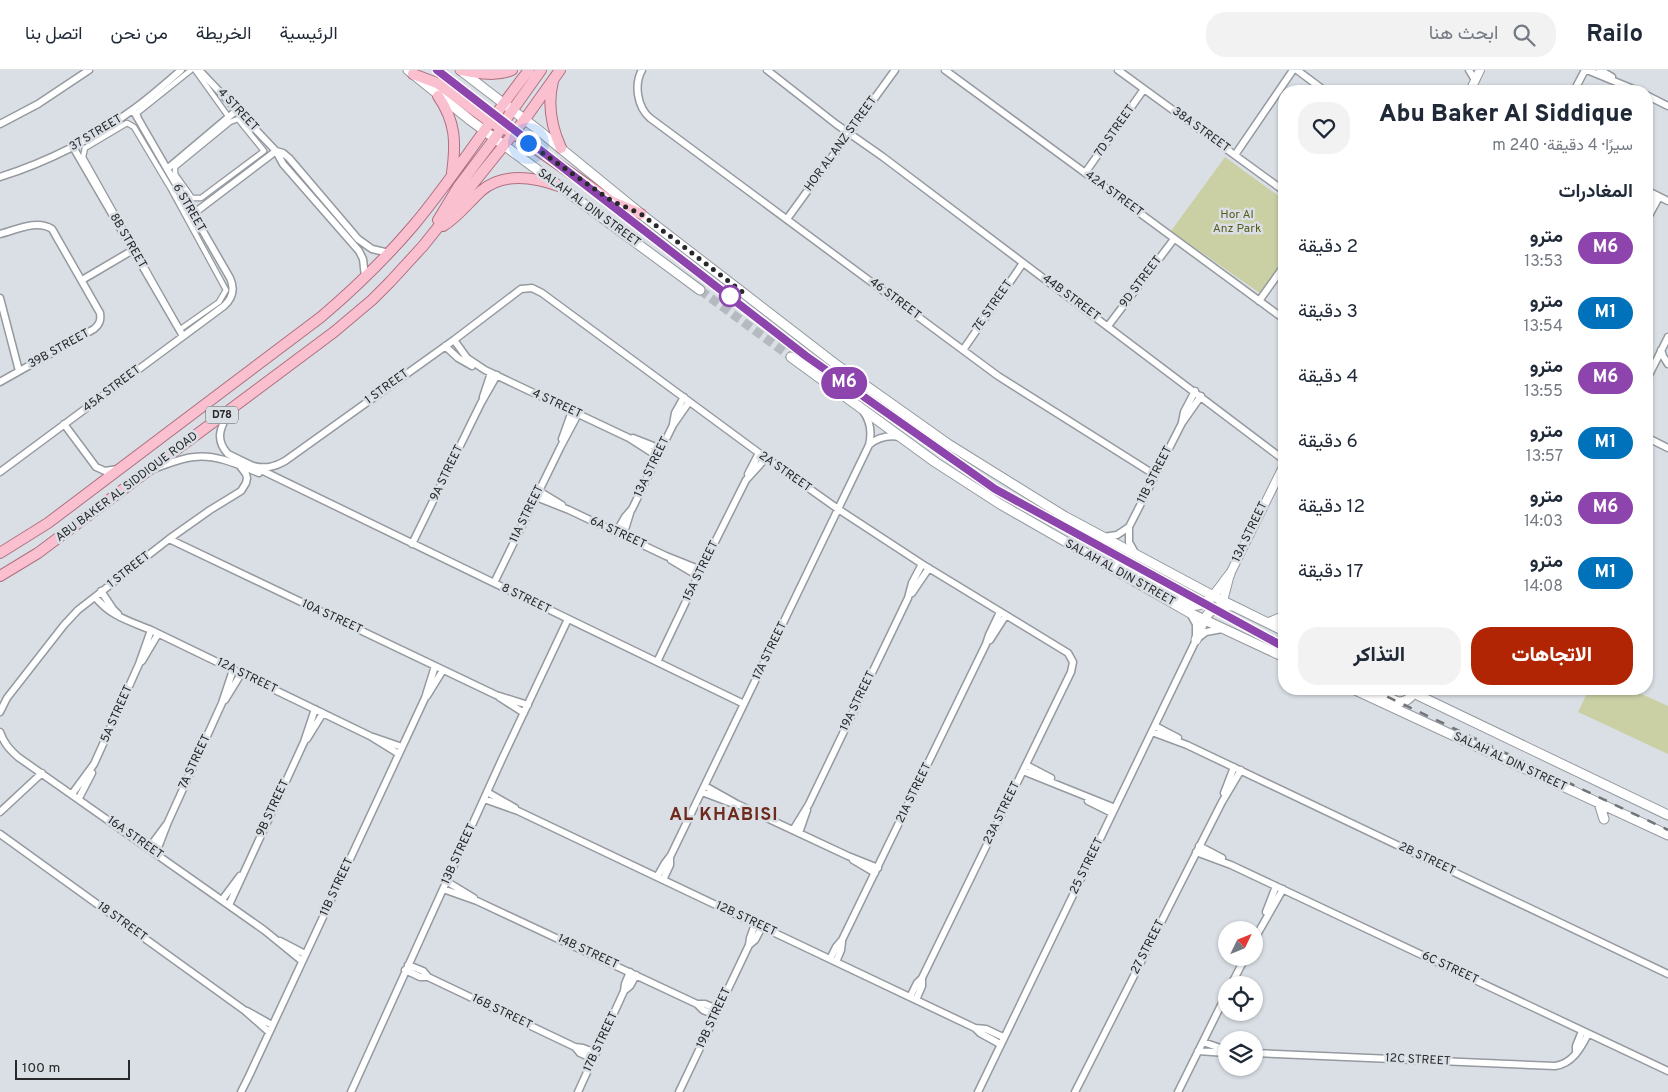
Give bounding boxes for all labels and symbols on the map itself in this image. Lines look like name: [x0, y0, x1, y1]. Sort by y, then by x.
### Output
street label: 4 STREET: [214, 85, 262, 135]
street label: HOR AL ANZ STREET: [801, 93, 881, 195]
street label: 7D STREET: [1091, 102, 1139, 160]
street label: 38A STREET: [1169, 104, 1233, 156]
street label: 37 STREET: [67, 111, 125, 155]
your location: [516, 131, 541, 156]
street label: SALAH AL DIN STREET: [534, 165, 644, 251]
street label: 42A STREET: [1082, 167, 1146, 221]
street label: 6 STREET: [169, 181, 209, 235]
park label: Hor Al Anz Park: [1213, 207, 1261, 237]
street label: 8B STREET: [106, 211, 150, 271]
street label: 9D STREET: [1116, 253, 1166, 311]
street label: 44B STREET: [1039, 271, 1103, 325]
street label: 46 STREET: [866, 274, 924, 324]
street label: 7E STREET: [969, 277, 1017, 335]
unlabelled marker: [719, 285, 741, 307]
street label: 39B STREET: [25, 326, 93, 372]
street label: 45A STREET: [80, 362, 144, 416]
street label: 1 STREET: [362, 366, 412, 408]
line badge: M6: [822, 367, 866, 399]
street label: 4 STREET: [529, 385, 585, 423]
road number: D78: [206, 406, 238, 424]
street label: ABU BAKER AL SIDDIQUE ROAD: [53, 428, 201, 546]
street label: 13A STREET: [631, 434, 673, 500]
street label: 9A STREET: [427, 442, 467, 504]
street label: 11B STREET: [1134, 443, 1176, 507]
street label: 2A STREET: [755, 448, 815, 496]
street label: 11A STREET: [506, 483, 548, 545]
street label: 13A STREET: [1229, 499, 1271, 565]
street label: 6A STREET: [587, 513, 649, 553]
street label: SALAH AL DIN STREET: [1062, 536, 1178, 610]
street label: 15A STREET: [679, 538, 723, 604]
street label: 1 STREET: [104, 548, 154, 592]
street label: 8 STREET: [499, 580, 553, 618]
street label: 10A STREET: [299, 596, 365, 638]
street label: 17A STREET: [749, 619, 791, 683]
street label: 12A STREET: [214, 654, 280, 698]
street label: 19A STREET: [837, 668, 879, 734]
street label: 5A STREET: [97, 683, 137, 745]
street label: SALAH AL DIN STREET: [1451, 729, 1569, 795]
street label: 7A STREET: [175, 732, 215, 792]
street label: 21A STREET: [893, 760, 935, 826]
street label: 9B STREET: [253, 777, 293, 839]
street label: 23A STREET: [980, 779, 1024, 847]
district label: AL KHABISI: [669, 804, 779, 827]
street label: 16A STREET: [104, 813, 166, 863]
street label: 13B STREET: [438, 821, 480, 887]
street label: 25 STREET: [1066, 835, 1108, 897]
street label: 2B STREET: [1396, 839, 1458, 879]
street label: 11B STREET: [316, 855, 358, 919]
street label: 12B STREET: [713, 898, 779, 940]
street label: 18 STREET: [94, 899, 150, 945]
street label: 27 STREET: [1127, 917, 1169, 977]
north arrow: [1218, 921, 1262, 966]
street label: 14B STREET: [555, 931, 621, 973]
street label: 6C STREET: [1419, 948, 1481, 988]
street label: 19B STREET: [693, 985, 735, 1051]
street label: 16B STREET: [469, 990, 535, 1034]
street label: 17B STREET: [580, 1009, 622, 1075]
street label: 12C STREET: [1385, 1050, 1451, 1070]
scale bar: [15, 1057, 130, 1080]

